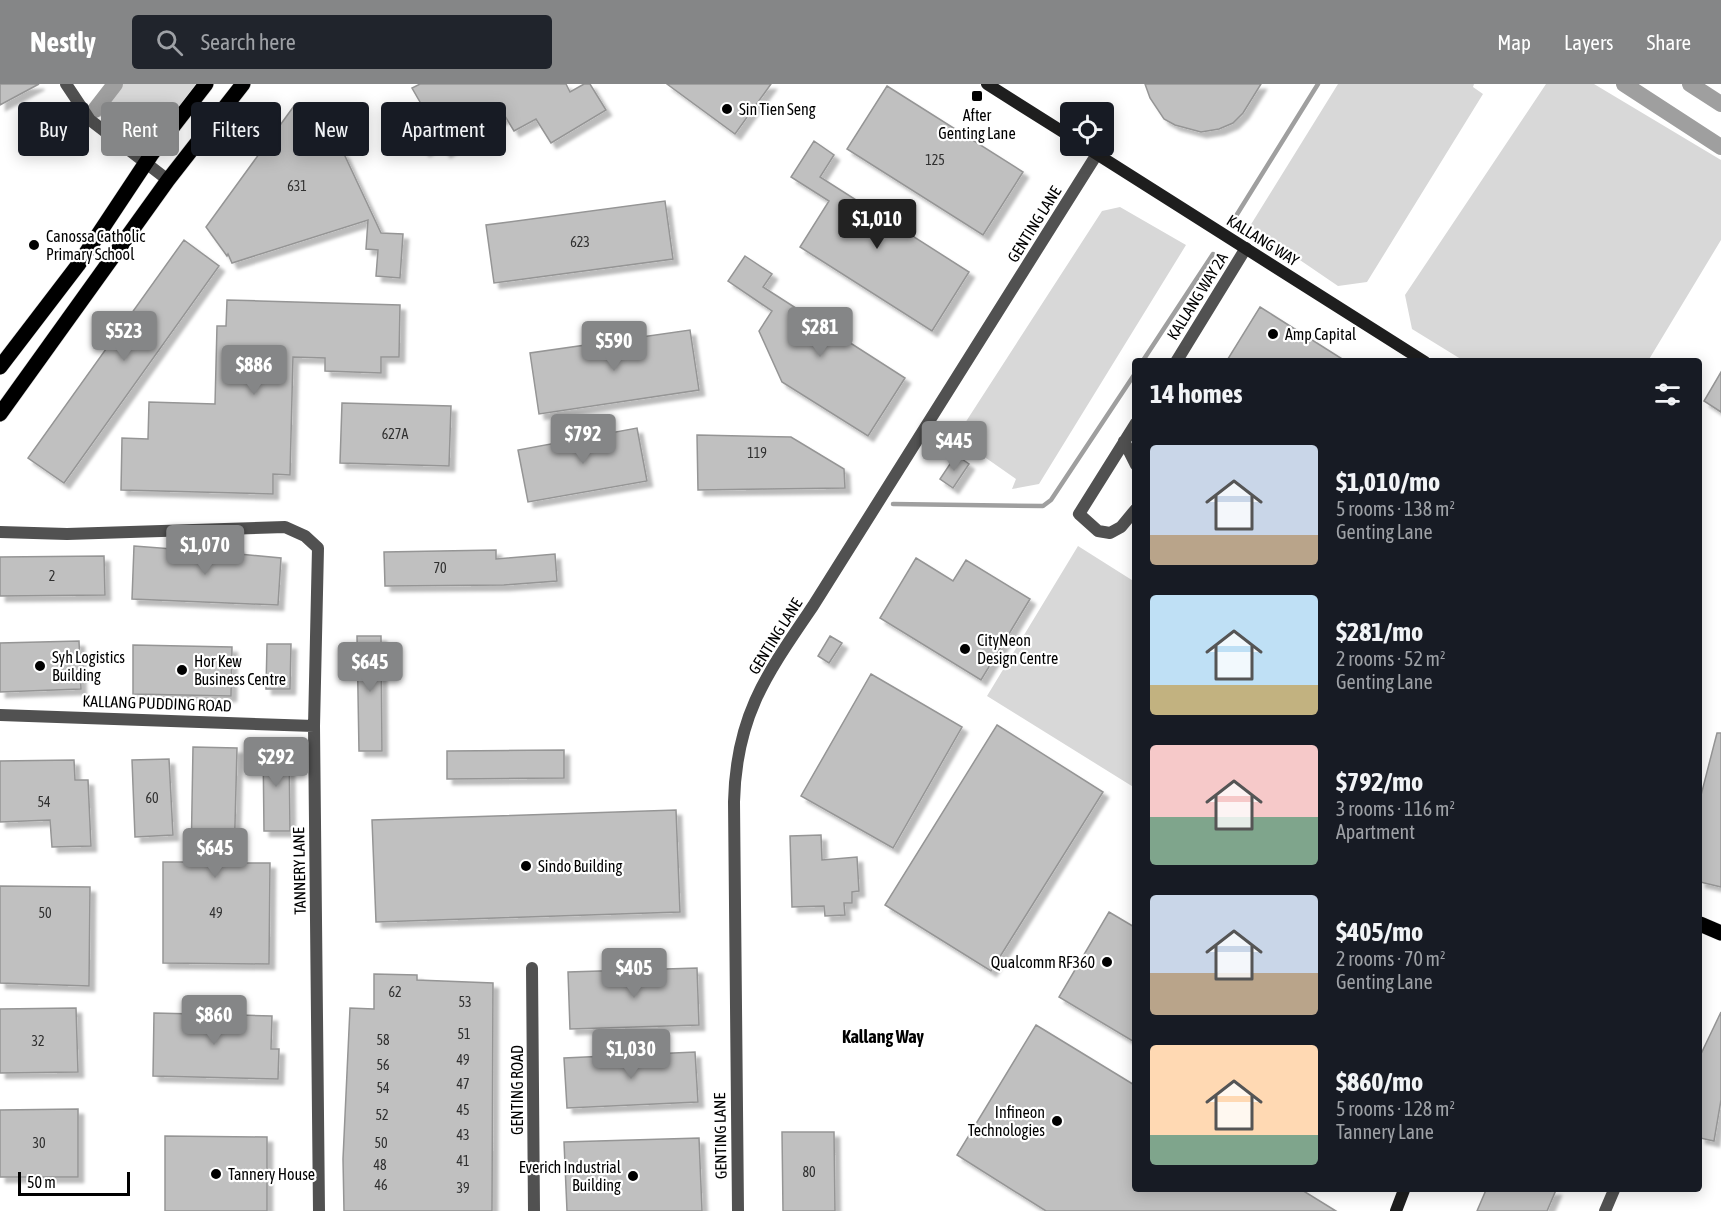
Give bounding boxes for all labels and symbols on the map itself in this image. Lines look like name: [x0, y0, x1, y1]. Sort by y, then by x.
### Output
marker: After Genting Lane: [970, 89, 984, 103]
place label: Sin Tien Seng: [739, 100, 816, 119]
marker: Sin Tien Seng: [720, 102, 734, 116]
place label: After Genting Lane: [938, 106, 1016, 143]
house number: 125: [925, 152, 945, 168]
house number: 631: [287, 178, 307, 194]
street label: GENTING LANE: [1004, 183, 1065, 265]
pin: $1,010: [828, 199, 926, 250]
street label: KALLANG WAY: [1224, 211, 1303, 270]
place label: Canossa Catholic Primary School: [46, 227, 145, 264]
house number: 623: [570, 234, 590, 250]
marker: Canossa Catholic Primary School: [27, 238, 41, 252]
street label: KALLANG WAY 2A: [1163, 249, 1231, 343]
pin: $281: [784, 307, 856, 358]
pin: $523: [88, 311, 160, 362]
pin: $590: [578, 321, 650, 372]
place label: Amp Capital: [1285, 325, 1357, 344]
marker: Amp Capital: [1266, 327, 1280, 341]
pin: $886: [218, 345, 290, 396]
pin: $792: [547, 414, 619, 465]
pin: $445: [918, 421, 990, 472]
house number: 627A: [382, 426, 408, 442]
house number: 119: [747, 445, 767, 461]
pin: $1,070: [156, 525, 254, 576]
house number: 70: [433, 560, 447, 576]
house number: 2: [49, 568, 55, 584]
street label: GENTING LANE: [745, 595, 806, 677]
place label: CityNeon Design Centre: [977, 631, 1058, 668]
pin: $645: [334, 642, 406, 693]
marker: CityNeon Design Centre: [958, 642, 972, 656]
place label: Syh Logistics Building: [52, 648, 125, 685]
place label: Hor Kew Business Centre: [194, 652, 286, 688]
marker: Syh Logistics Building: [33, 659, 47, 673]
marker: Hor Kew Business Centre: [175, 663, 189, 677]
street label: KALLANG PUDDING ROAD: [82, 691, 232, 715]
pin: $292: [240, 737, 312, 788]
house number: 60: [145, 790, 159, 806]
house number: 54: [37, 794, 51, 810]
street label: TANNERY LANE: [289, 827, 309, 915]
pin: $645: [179, 828, 251, 879]
place label: Sindo Building: [538, 857, 623, 876]
marker: Sindo Building: [519, 859, 533, 873]
house number: 50: [38, 905, 52, 921]
house number: 49: [209, 905, 223, 921]
pin: $405: [598, 948, 670, 999]
place label: Qualcomm RF360: [991, 953, 1095, 971]
marker: Qualcomm RF360: [1100, 955, 1114, 969]
house number: 62: [388, 984, 402, 1000]
house number: 53: [458, 994, 472, 1010]
pin: $860: [178, 995, 250, 1046]
house number: 51: [457, 1026, 471, 1042]
district label: Kallang Way: [842, 1026, 925, 1047]
pin: $1,030: [582, 1029, 680, 1080]
house number: 58: [376, 1032, 390, 1048]
house number: 32: [31, 1033, 45, 1049]
street label: GENTING ROAD: [508, 1045, 526, 1135]
house number: 49: [456, 1052, 470, 1068]
house number: 56: [376, 1057, 390, 1073]
house number: 47: [456, 1076, 470, 1092]
house number: 54: [376, 1080, 390, 1096]
street label: GENTING LANE: [710, 1093, 730, 1179]
house number: 45: [456, 1102, 470, 1118]
place label: Infineon Technologies: [968, 1103, 1045, 1140]
house number: 52: [375, 1107, 389, 1123]
marker: Infineon Technologies: [1050, 1114, 1064, 1128]
house number: 43: [456, 1127, 470, 1143]
house number: 30: [32, 1135, 46, 1151]
house number: 50: [374, 1135, 388, 1151]
house number: 41: [456, 1153, 470, 1169]
house number: 48: [373, 1157, 387, 1173]
place label: Everich Industrial Building: [519, 1158, 622, 1195]
house number: 80: [802, 1164, 816, 1180]
place label: Tannery House: [228, 1165, 315, 1184]
marker: Tannery House: [209, 1167, 223, 1181]
scale bar: [18, 1169, 130, 1196]
marker: Everich Industrial Building: [626, 1169, 640, 1183]
house number: 46: [374, 1177, 388, 1193]
house number: 39: [456, 1180, 470, 1196]

